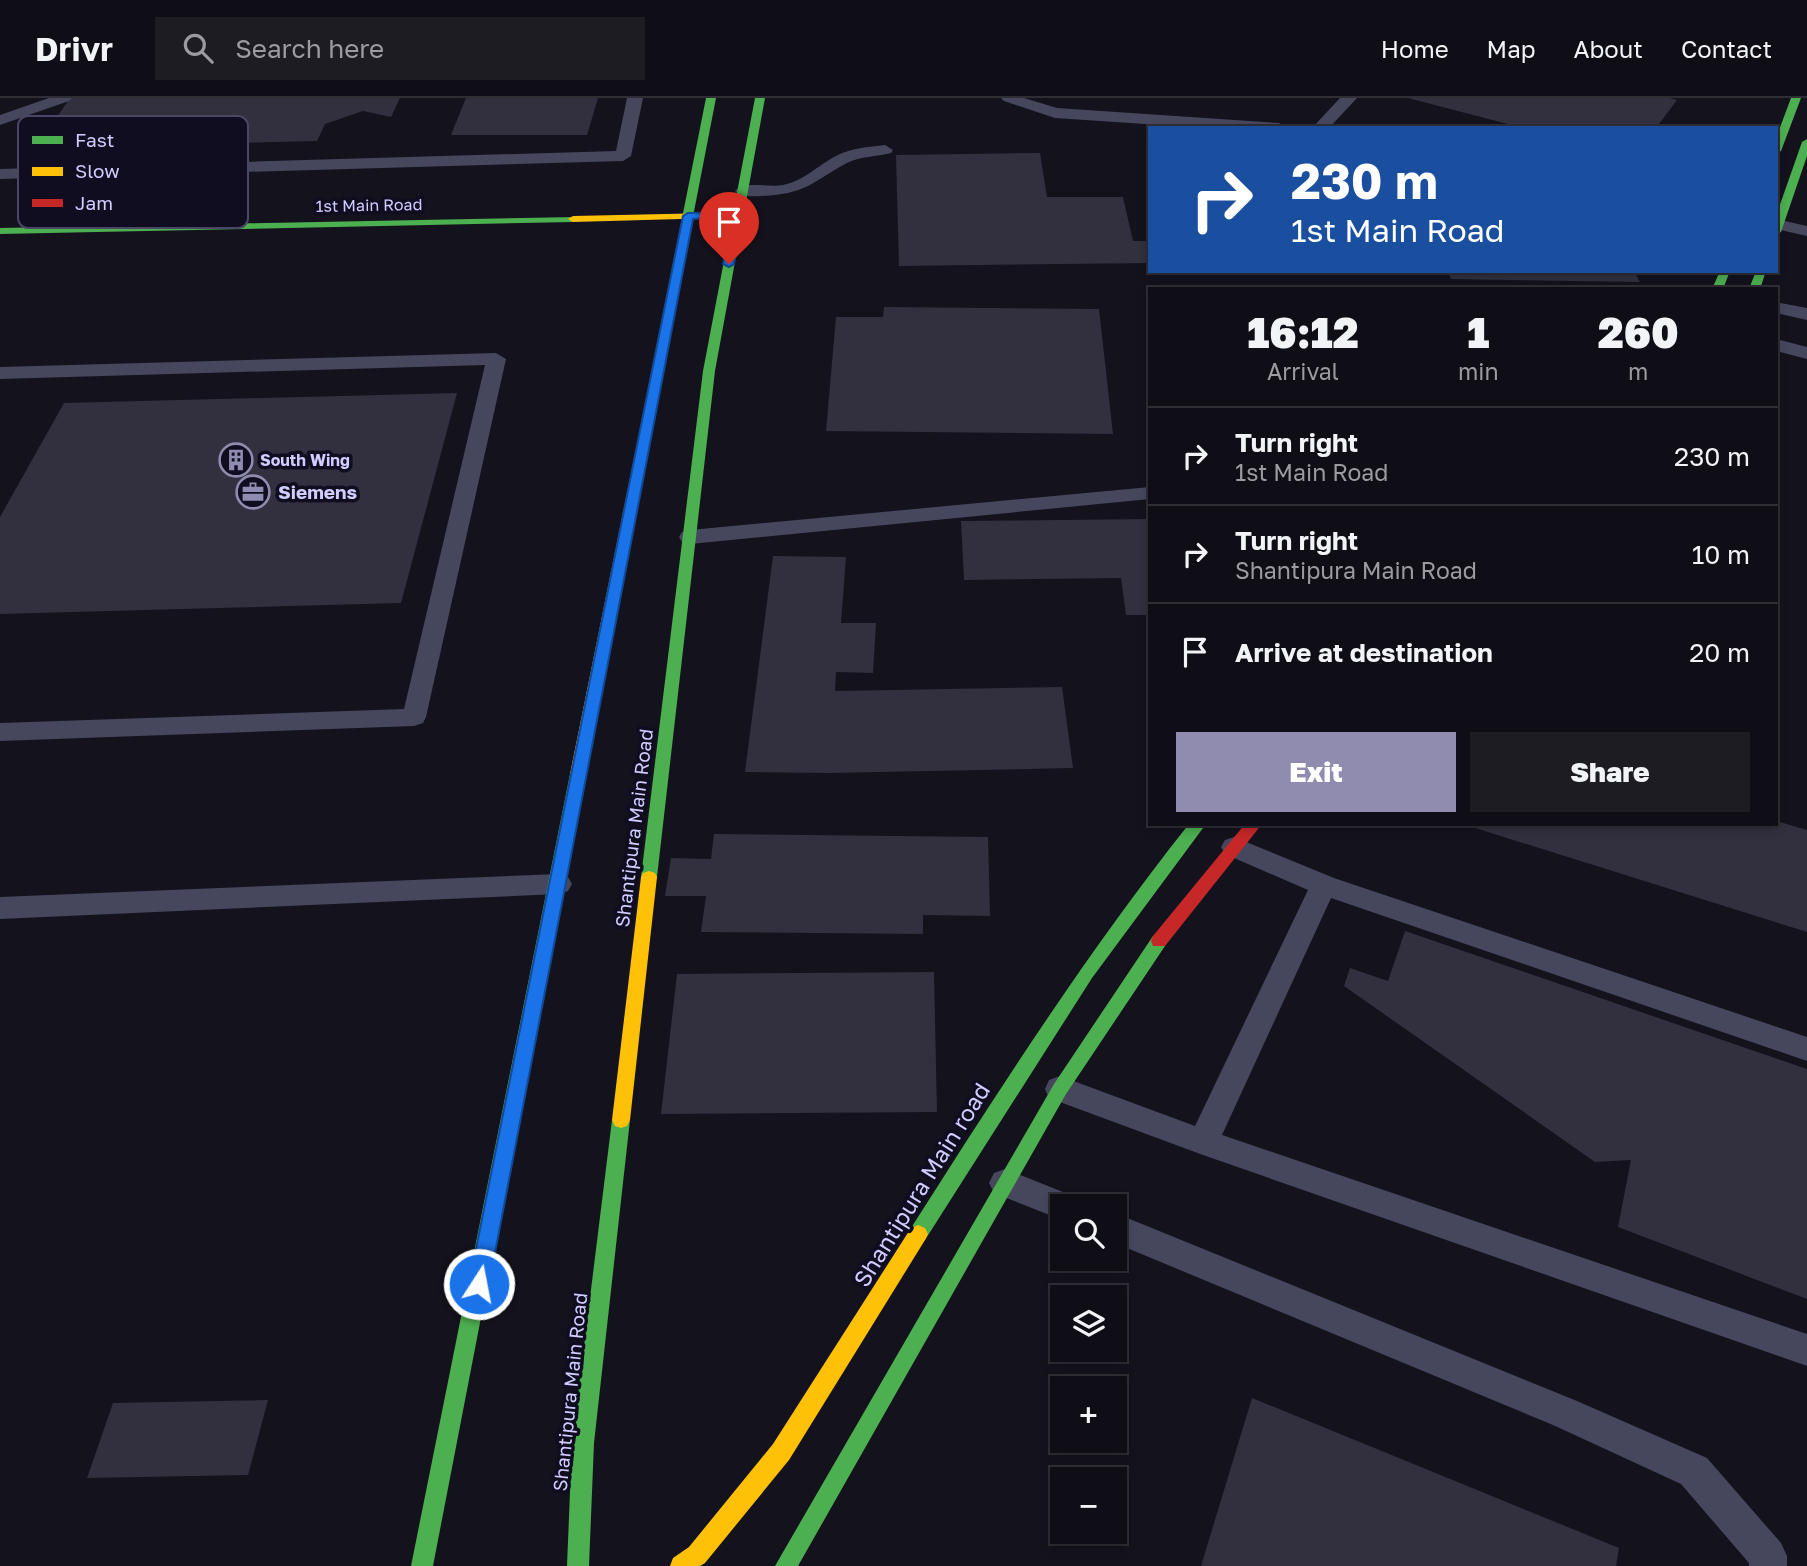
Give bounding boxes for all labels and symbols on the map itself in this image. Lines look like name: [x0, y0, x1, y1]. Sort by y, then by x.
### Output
legend: [18, 116, 248, 228]
text: Fast: [75, 128, 114, 151]
text: Slow: [75, 159, 120, 182]
text: Jam: [75, 191, 113, 214]
pin: [699, 192, 759, 264]
street label: 1st Main Road: [315, 194, 423, 216]
building icon: South Wing: [217, 441, 255, 479]
place label: South Wing: [260, 450, 350, 470]
office icon: Siemens: [234, 473, 272, 511]
place label: Siemens: [278, 480, 357, 503]
street label: Shantipura Main Road: [610, 727, 657, 929]
street label: Shantipura Main road: [847, 1077, 995, 1292]
position arrow: [442, 1247, 516, 1321]
street label: Shantipura Main Road: [548, 1291, 591, 1493]

